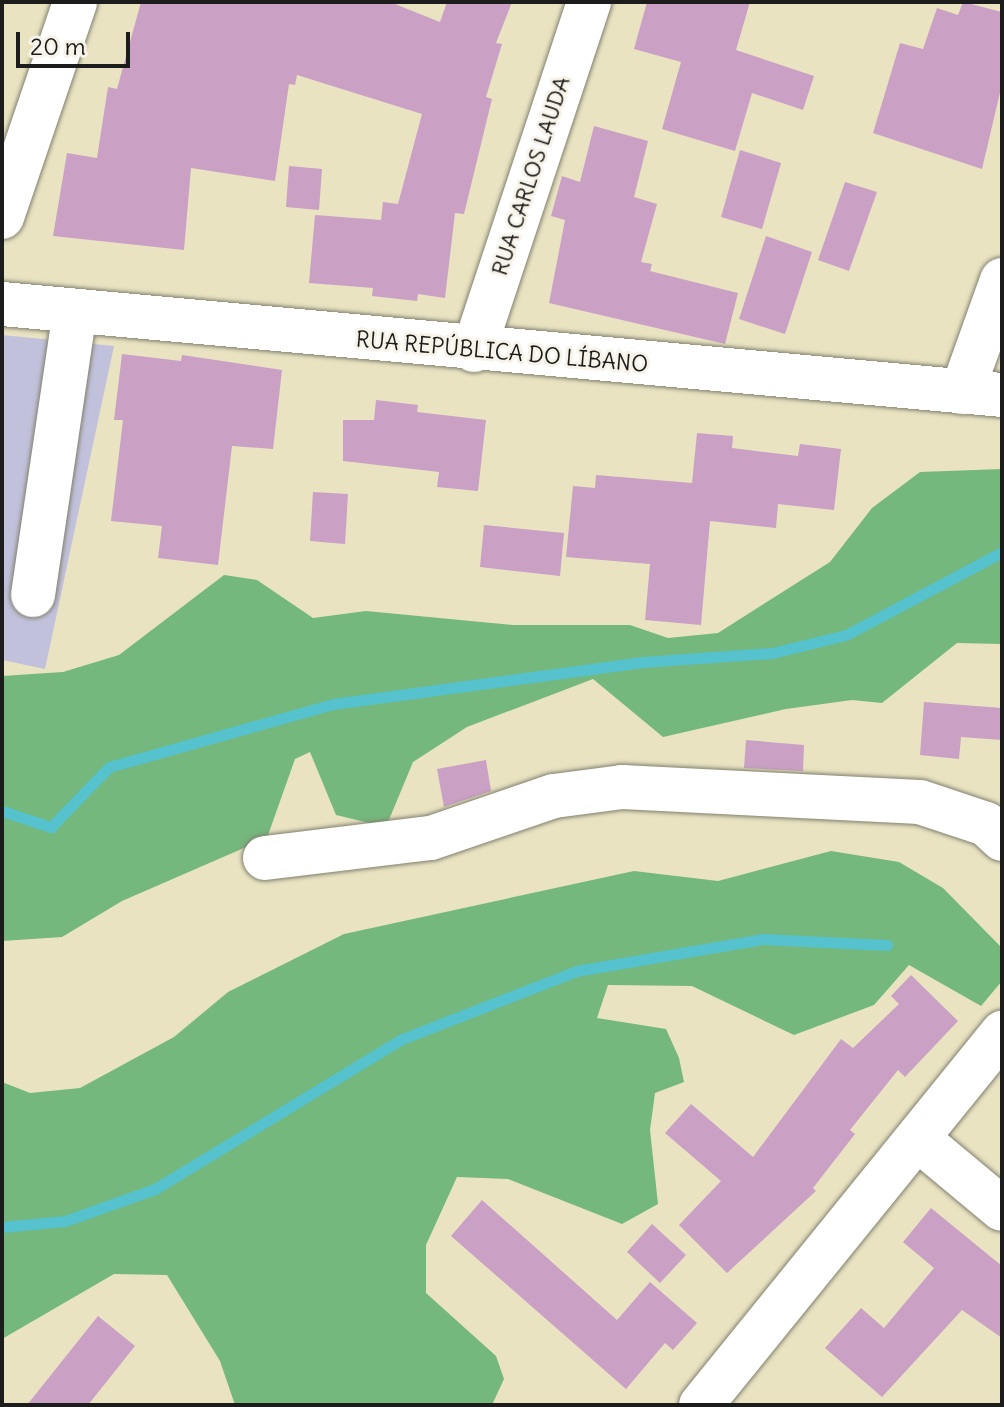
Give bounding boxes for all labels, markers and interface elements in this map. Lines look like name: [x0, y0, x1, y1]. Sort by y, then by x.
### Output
scale bar: [20, 16, 134, 66]
text: 20 m: [30, 31, 86, 61]
street label: RUA CARLOS LAUDA: [486, 73, 576, 279]
street label: RUA REPÚBLICA DO LÍBANO: [355, 326, 649, 378]

